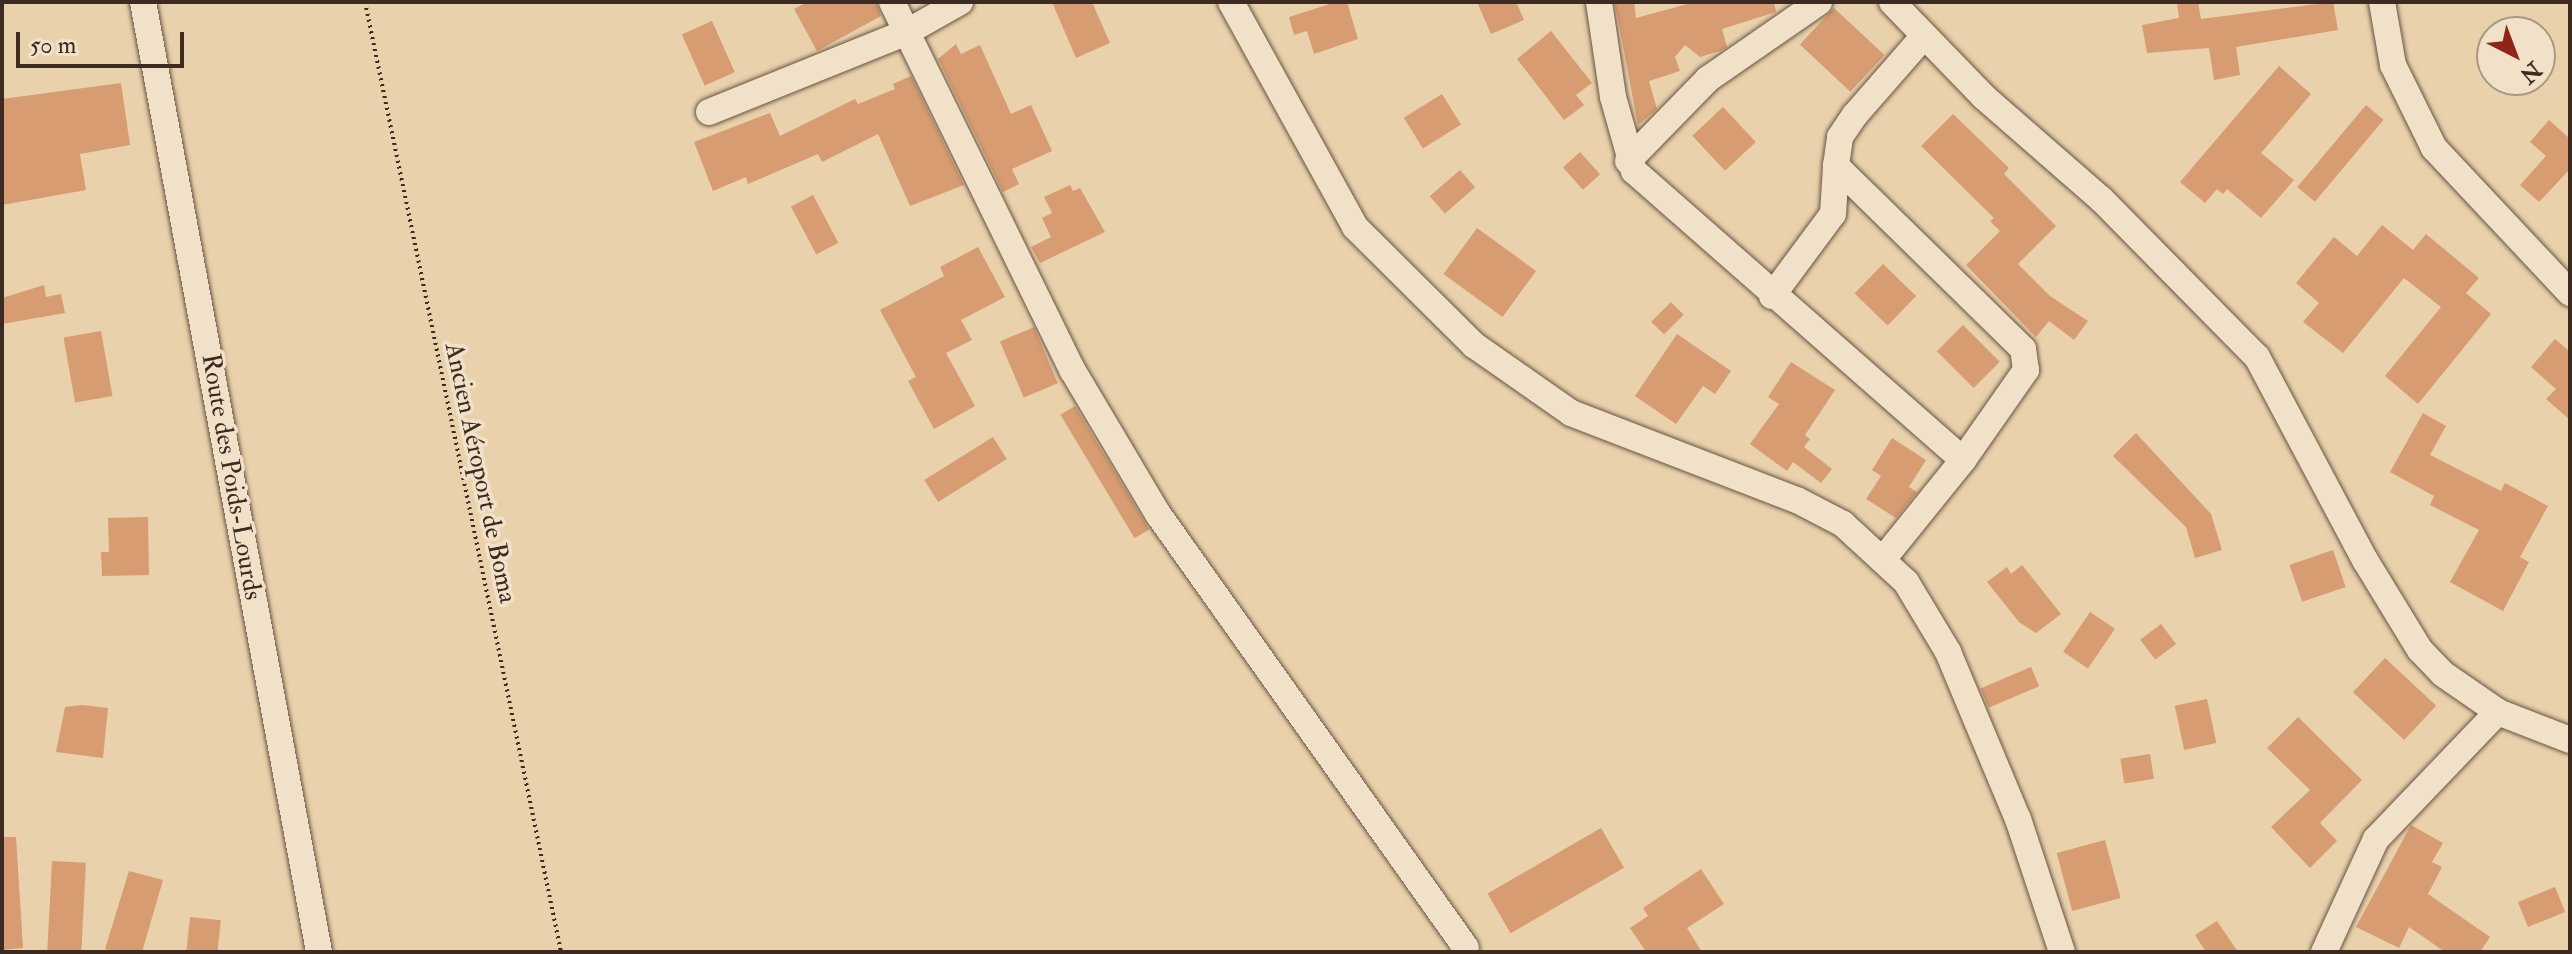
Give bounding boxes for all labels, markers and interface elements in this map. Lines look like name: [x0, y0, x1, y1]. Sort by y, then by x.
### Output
scale bar: [20, 16, 188, 66]
north arrow: [2476, 16, 2556, 96]
text: 50 m: [30, 30, 76, 61]
text: N: [2514, 55, 2547, 89]
street label: Ancien Aéroport de Boma: [437, 340, 523, 606]
street label: Route des Poids-Lourds: [194, 351, 268, 603]

